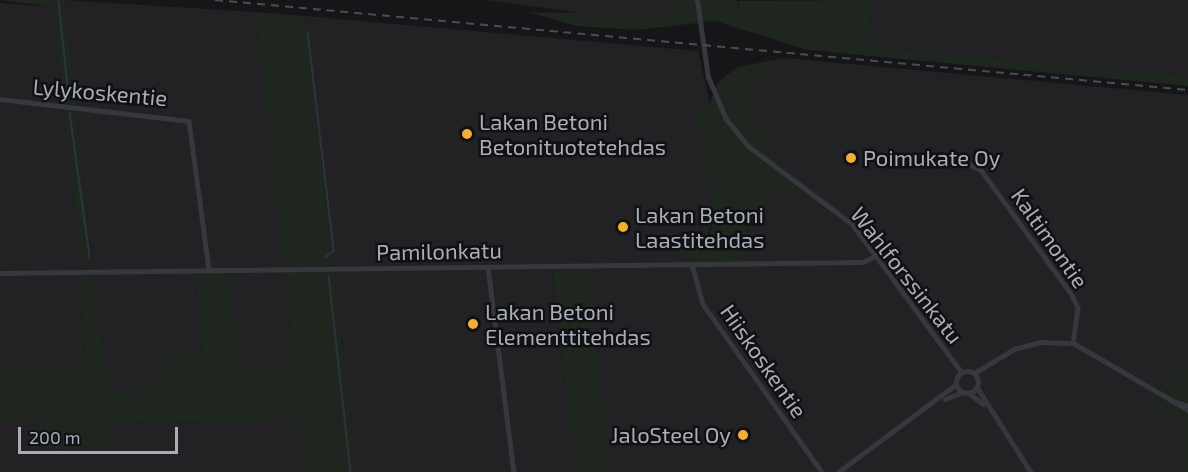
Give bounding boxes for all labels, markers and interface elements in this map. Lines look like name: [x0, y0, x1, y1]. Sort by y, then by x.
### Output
street label: Lylykoskentie: [32, 73, 168, 111]
place label: Lakan Betoni Betonituotetehdas: [479, 108, 666, 160]
marker: Lakan Betoni Betonituotetehdas: [460, 127, 474, 141]
place label: Poimukate Oy: [863, 145, 1000, 171]
marker: Poimukate Oy: [844, 151, 858, 165]
street label: Kaltimontie: [1006, 183, 1094, 293]
place label: Lakan Betoni Laastitehdas: [635, 201, 764, 252]
street label: Wahlforssinkatu: [845, 201, 969, 349]
marker: Lakan Betoni Laastitehdas: [616, 220, 630, 234]
street label: Pamilonkatu: [376, 237, 502, 265]
place label: Lakan Betoni Elementtitehdas: [485, 298, 651, 350]
street label: Hiiskoskentie: [715, 299, 813, 423]
marker: Lakan Betoni Elementtitehdas: [466, 317, 480, 331]
scale bar: [21, 415, 182, 453]
place label: JaloSteel Oy: [611, 422, 731, 448]
text: 200 m: [29, 426, 81, 448]
marker: JaloSteel Oy: [736, 428, 750, 442]

